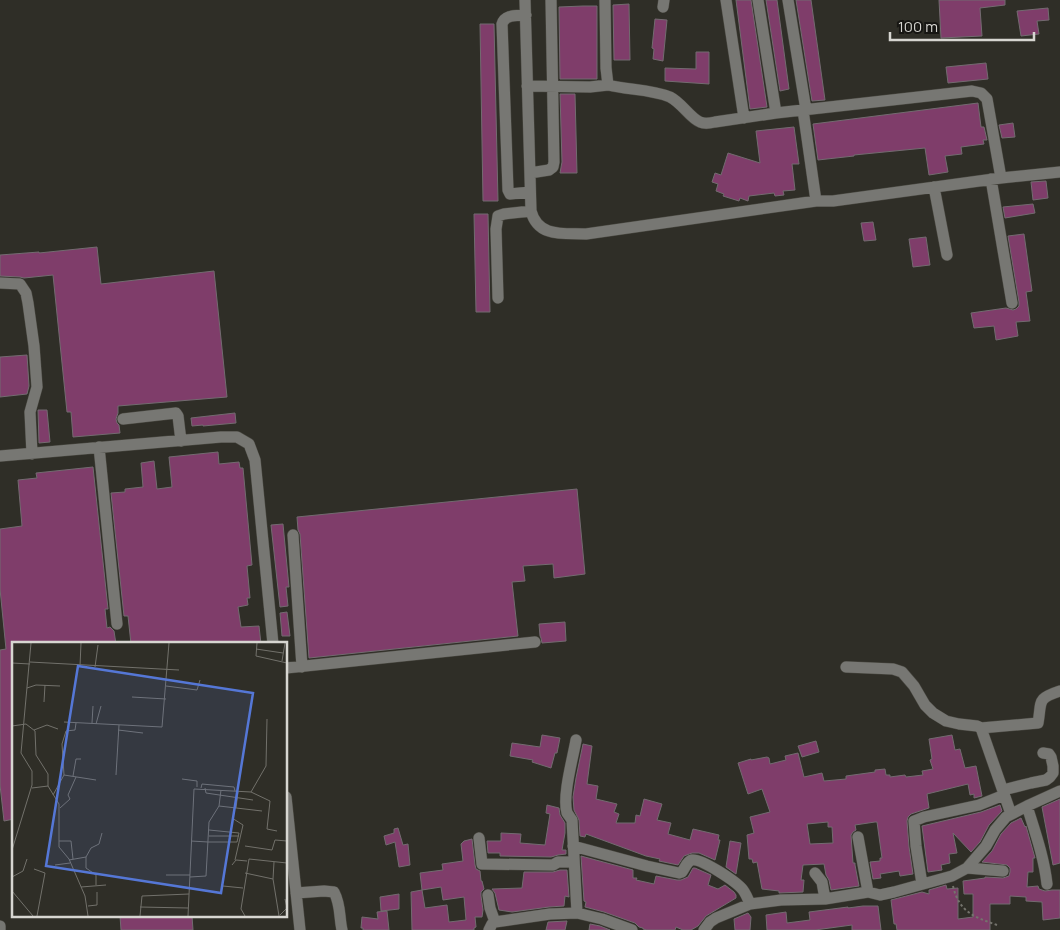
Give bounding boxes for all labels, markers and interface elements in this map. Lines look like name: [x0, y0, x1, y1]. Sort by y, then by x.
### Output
scale bar: [890, 10, 1034, 42]
text: 100 m: [898, 16, 938, 37]
inset map: [12, 642, 288, 918]

